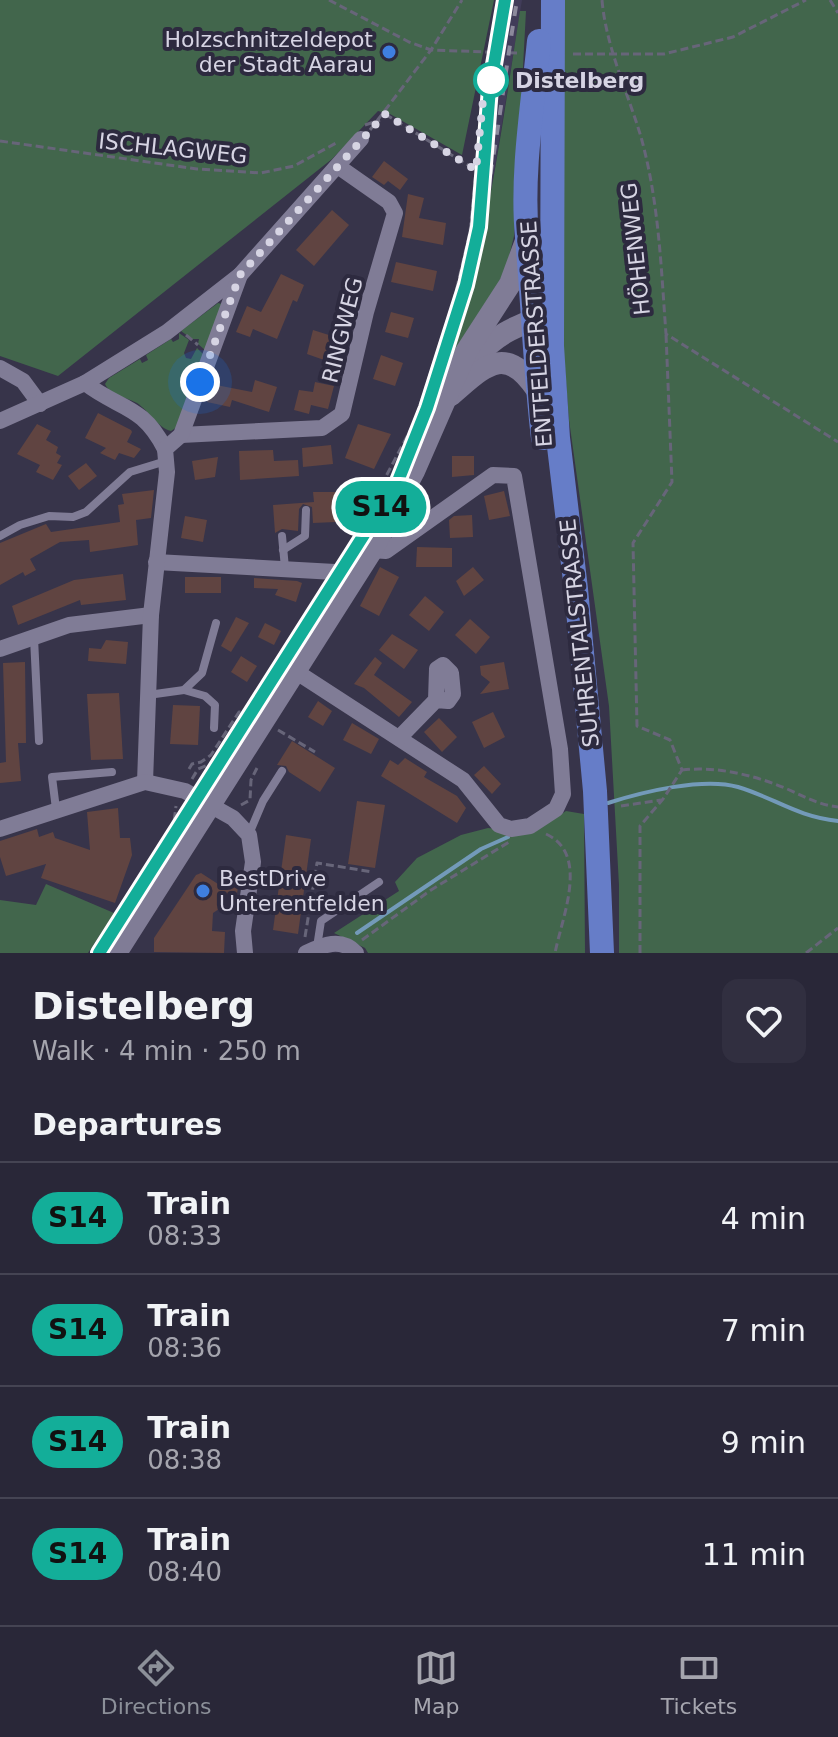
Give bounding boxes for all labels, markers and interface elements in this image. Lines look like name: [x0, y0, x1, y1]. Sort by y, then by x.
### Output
place label: Holzschnitzeldepot der Stadt Aarau: [164, 27, 373, 77]
marker: Holzschnitzeldepot der Stadt Aarau: [380, 43, 398, 61]
marker: Distelberg: [474, 63, 508, 97]
place label: Distelberg: [515, 68, 644, 93]
street label: ISCHLAGWEG: [97, 128, 249, 169]
street label: HÖHENWEG: [616, 181, 655, 317]
street label: ENTFELDERSTRASSE: [516, 220, 557, 448]
street label: RINGWEG: [317, 275, 368, 386]
your location: [180, 362, 220, 402]
line badge: S14: [335, 481, 427, 533]
text: S14: [351, 490, 411, 523]
street label: SUHRENTALSTRASSE: [555, 517, 604, 749]
place label: BestDrive Unterentfelden: [219, 866, 385, 916]
marker: BestDrive Unterentfelden: [194, 882, 212, 900]
button: heart: [722, 979, 806, 1063]
text: Distelberg: [32, 984, 255, 1028]
text: Walk · 4 min · 250 m: [32, 1036, 301, 1066]
text: Departures: [32, 1107, 222, 1142]
text: Train: [147, 1186, 231, 1221]
text: S14: [48, 1201, 107, 1234]
text: 4 min: [721, 1201, 806, 1236]
text: 08:33: [147, 1221, 222, 1251]
text: Train: [147, 1298, 231, 1333]
text: S14: [48, 1313, 107, 1346]
text: 7 min: [721, 1313, 806, 1348]
text: 08:36: [147, 1333, 222, 1363]
text: Train: [147, 1410, 231, 1445]
text: S14: [48, 1425, 107, 1458]
text: 9 min: [721, 1425, 806, 1460]
text: 08:38: [147, 1445, 222, 1475]
text: Train: [147, 1522, 231, 1557]
text: S14: [48, 1537, 107, 1570]
text: 11 min: [702, 1537, 806, 1572]
text: 08:40: [147, 1557, 222, 1587]
tab: Directions: [101, 1646, 212, 1719]
tab: Map: [413, 1646, 459, 1719]
tab: Tickets: [661, 1646, 737, 1719]

